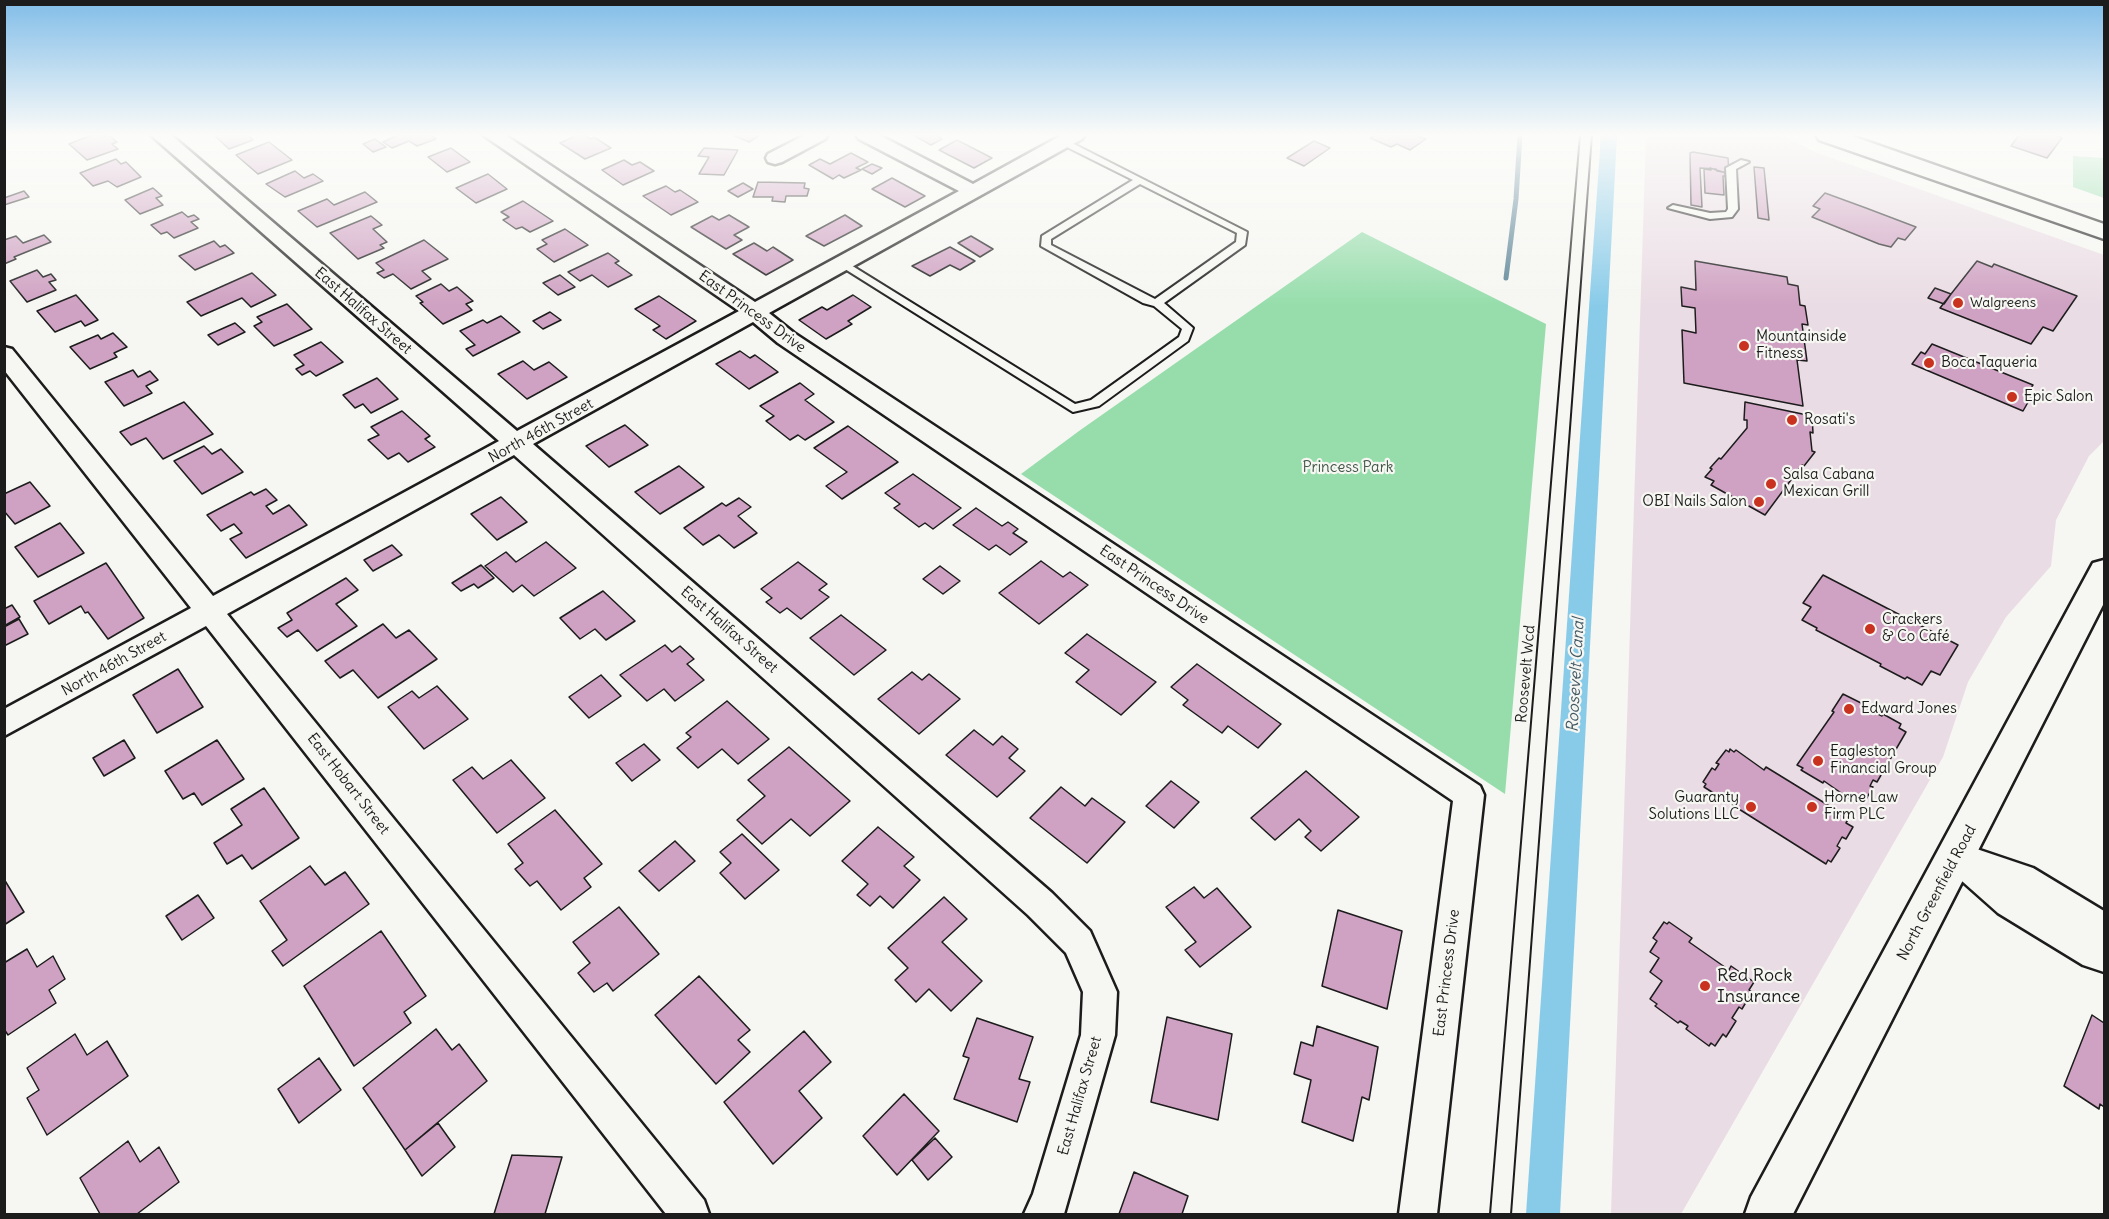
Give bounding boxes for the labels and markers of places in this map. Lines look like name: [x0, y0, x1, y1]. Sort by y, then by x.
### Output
place label: Walgreens: [1970, 295, 2036, 311]
marker: Walgreens: [1951, 296, 1965, 310]
place label: Mountainside Fitness: [1756, 328, 1846, 363]
marker: Mountainside Fitness: [1737, 339, 1751, 353]
place label: Boca Taqueria: [1941, 354, 2037, 372]
marker: Boca Taqueria: [1922, 356, 1936, 370]
place label: Epic Salon: [2024, 388, 2093, 406]
marker: Epic Salon: [2005, 390, 2019, 404]
place label: Rosati's: [1804, 411, 1855, 429]
marker: Rosati's: [1785, 413, 1799, 427]
place label: Salsa Cabana Mexican Grill: [1783, 466, 1875, 501]
marker: Salsa Cabana Mexican Grill: [1764, 477, 1778, 491]
place label: OBI Nails Salon: [1642, 493, 1747, 511]
marker: OBI Nails Salon: [1752, 495, 1766, 509]
place label: Crackers & Co Café: [1882, 611, 1950, 646]
marker: Crackers & Co Café: [1863, 622, 1877, 636]
place label: Edward Jones: [1861, 700, 1957, 718]
marker: Edward Jones: [1842, 702, 1856, 716]
place label: Eagleston Financial Group: [1830, 743, 1937, 778]
marker: Eagleston Financial Group: [1811, 754, 1825, 768]
place label: Guaranty Solutions LLC: [1649, 789, 1739, 824]
place label: Horne Law Firm PLC: [1824, 789, 1898, 824]
marker: Guaranty Solutions LLC: [1744, 800, 1758, 814]
marker: Horne Law Firm PLC: [1805, 800, 1819, 814]
place label: Red Rock Insurance: [1717, 965, 1800, 1008]
marker: Red Rock Insurance: [1698, 979, 1712, 993]

